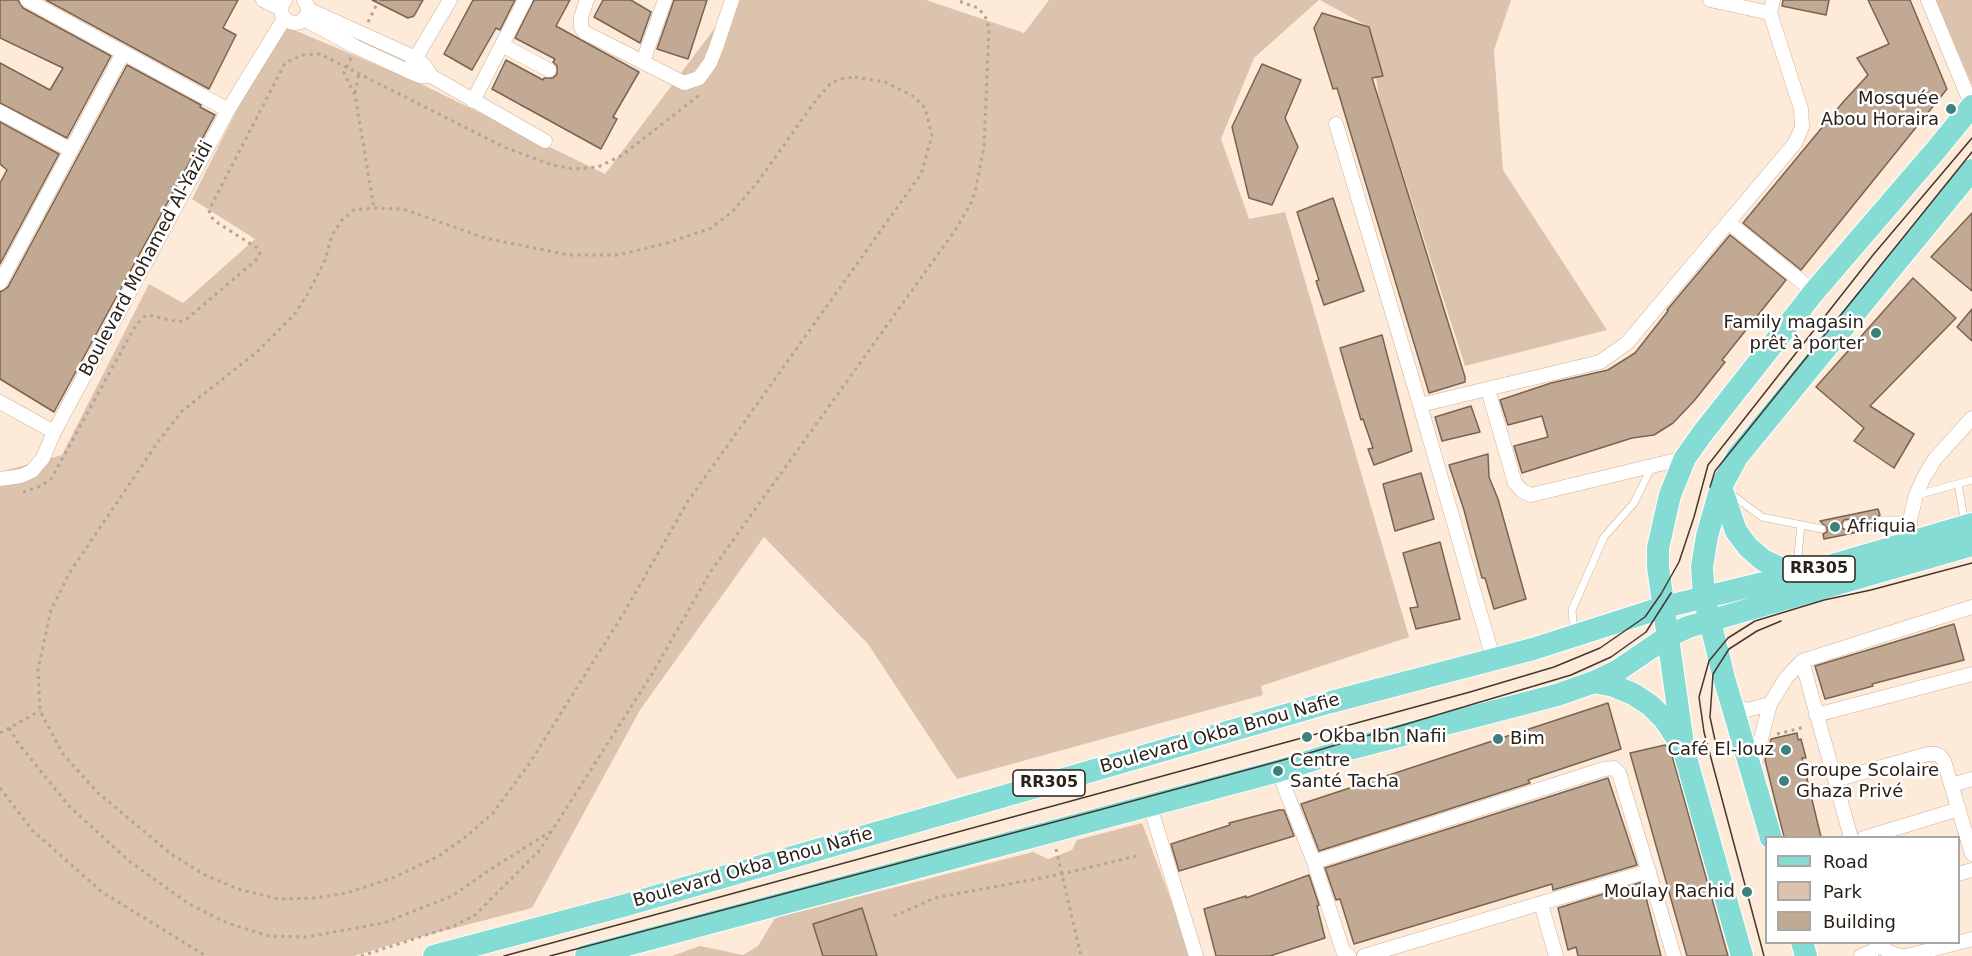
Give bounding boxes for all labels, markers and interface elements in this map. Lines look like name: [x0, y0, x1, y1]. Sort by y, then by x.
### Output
place label: Mosquée Abou Horaira: [1821, 88, 1939, 130]
marker: Mosquée Abou Horaira: [1944, 102, 1958, 116]
street label: Boulevard Mohamed Al-Yazidi: [76, 138, 218, 380]
place label: Family magasin prêt à porter: [1724, 312, 1864, 354]
marker: Family magasin prêt à porter: [1869, 326, 1883, 340]
place label: Afriquia: [1847, 516, 1916, 538]
marker: Afriquia: [1828, 520, 1842, 534]
road number: RR305: [1783, 556, 1855, 582]
street label: Boulevard Okba Bnou Nafie: [1098, 689, 1342, 779]
place label: Okba Ibn Nafii: [1319, 726, 1446, 748]
place label: Bim: [1510, 728, 1545, 750]
marker: Okba Ibn Nafii: [1300, 730, 1314, 744]
marker: Bim: [1491, 732, 1505, 746]
place label: Café El-louz: [1668, 739, 1774, 761]
marker: Café El-louz: [1779, 743, 1793, 757]
place label: Centre Santé Tacha: [1290, 750, 1399, 792]
place label: Groupe Scolaire Ghaza Privé: [1796, 760, 1939, 802]
marker: Centre Santé Tacha: [1271, 764, 1285, 778]
road number: RR305: [1013, 770, 1085, 796]
marker: Groupe Scolaire Ghaza Privé: [1777, 774, 1791, 788]
street label: Boulevard Okba Bnou Nafie: [631, 823, 875, 913]
legend: [1765, 836, 1960, 944]
text: Road: [1823, 851, 1868, 872]
place label: Moulay Rachid: [1604, 881, 1735, 903]
text: Park: [1823, 881, 1862, 902]
marker: Moulay Rachid: [1740, 885, 1754, 899]
text: Building: [1823, 911, 1896, 932]

